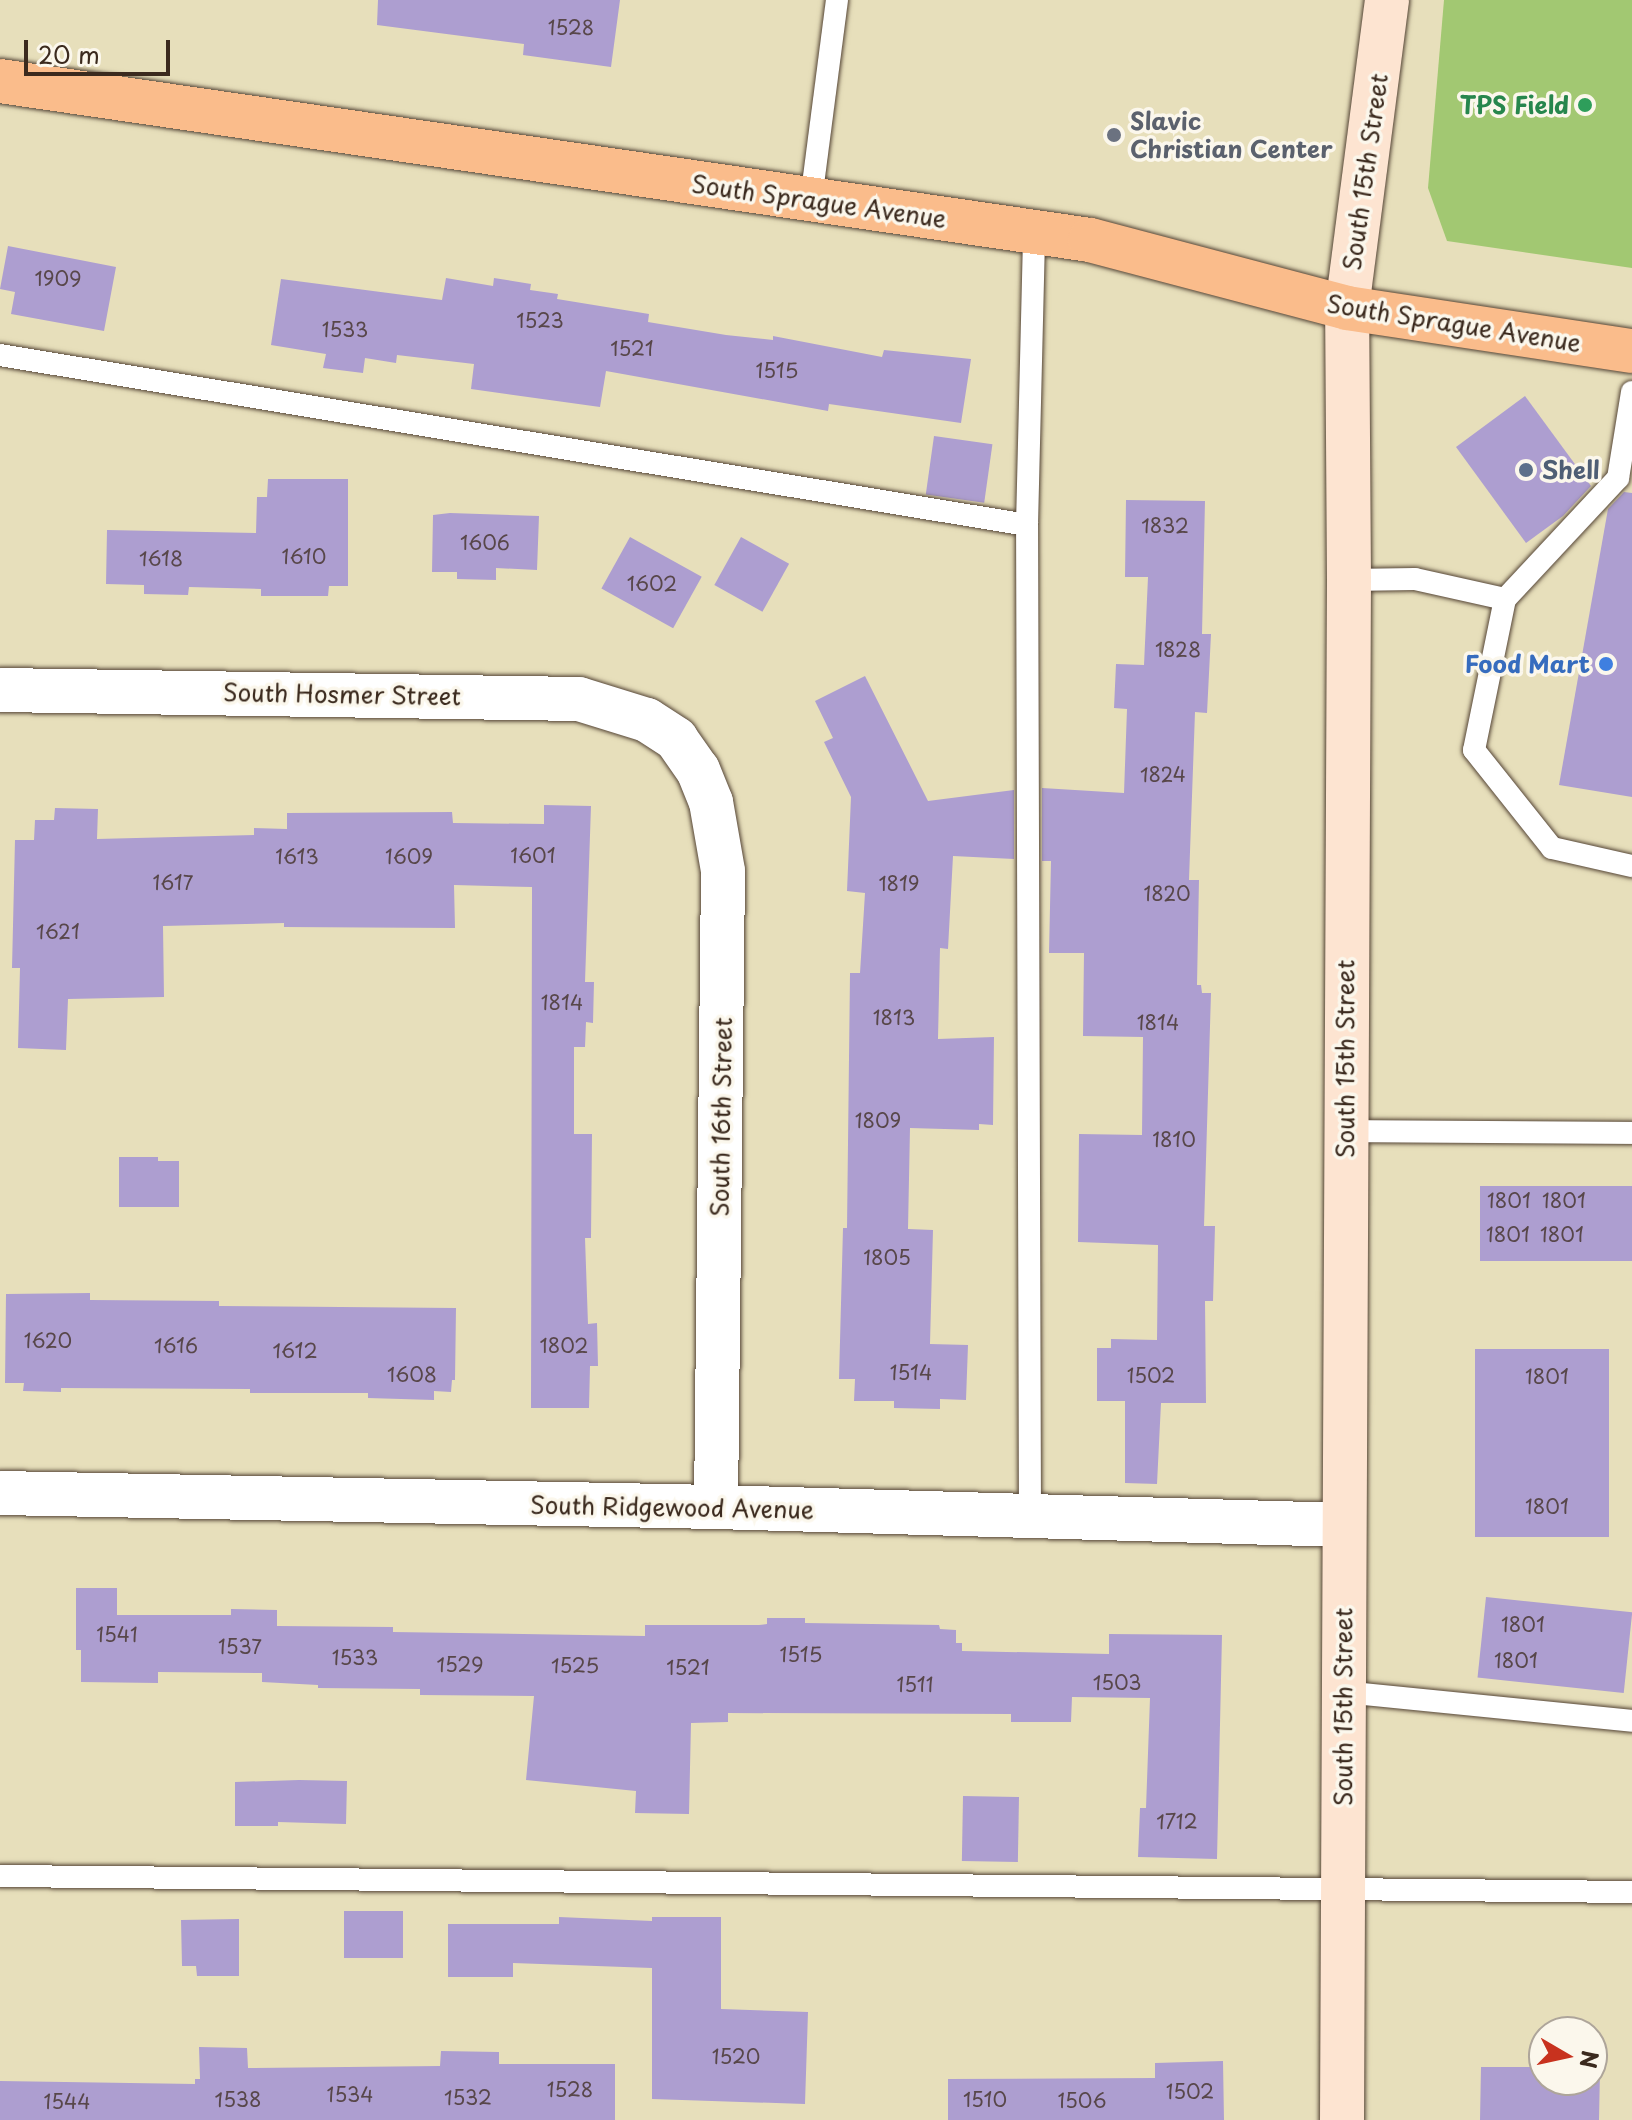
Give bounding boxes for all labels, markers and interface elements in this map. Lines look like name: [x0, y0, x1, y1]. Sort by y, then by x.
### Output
house number: 1528: [548, 15, 594, 39]
scale bar: [28, 24, 174, 74]
text: 20 m: [38, 36, 100, 72]
street label: South 15th Street: [1337, 70, 1393, 274]
place label: TPS Field: [1458, 91, 1569, 119]
marker: TPS Field: [1576, 96, 1594, 114]
place label: Slavic Christian Center: [1130, 107, 1333, 163]
marker: Slavic Christian Center: [1105, 126, 1123, 144]
street label: South Sprague Avenue: [688, 169, 950, 233]
house number: 1909: [35, 266, 81, 290]
street label: South Sprague Avenue: [1323, 288, 1585, 358]
house number: 1523: [516, 308, 564, 332]
house number: 1533: [322, 317, 368, 341]
house number: 1521: [610, 336, 654, 360]
house number: 1515: [756, 358, 798, 382]
place label: Shell: [1542, 456, 1600, 484]
marker: Shell: [1517, 461, 1535, 479]
house number: 1832: [1141, 513, 1189, 537]
house number: 1606: [460, 530, 510, 554]
house number: 1610: [282, 544, 326, 568]
house number: 1618: [139, 546, 183, 570]
house number: 1602: [627, 571, 677, 595]
house number: 1828: [1155, 637, 1201, 661]
place label: Food Mart: [1463, 650, 1590, 678]
marker: Food Mart: [1597, 655, 1615, 673]
street label: South Hosmer Street: [220, 677, 464, 711]
house number: 1824: [1140, 762, 1186, 786]
house number: 1601: [510, 843, 556, 867]
house number: 1613: [275, 844, 319, 868]
house number: 1609: [385, 844, 433, 868]
house number: 1617: [153, 870, 193, 894]
house number: 1819: [878, 871, 920, 895]
house number: 1820: [1143, 881, 1191, 905]
house number: 1621: [36, 919, 80, 943]
street label: South 15th Street: [1331, 958, 1359, 1160]
house number: 1814: [541, 990, 583, 1014]
house number: 1813: [873, 1005, 915, 1029]
house number: 1814: [1137, 1010, 1179, 1034]
street label: South 16th Street: [705, 1014, 737, 1220]
house number: 1809: [855, 1108, 901, 1132]
house number: 1810: [1152, 1127, 1196, 1151]
house number: 1801: [1487, 1188, 1531, 1212]
house number: 1801: [1542, 1188, 1586, 1212]
house number: 1801: [1486, 1222, 1530, 1246]
house number: 1801: [1540, 1222, 1584, 1246]
house number: 1805: [863, 1245, 911, 1269]
house number: 1620: [24, 1328, 72, 1352]
house number: 1616: [154, 1333, 198, 1357]
house number: 1802: [540, 1333, 588, 1357]
house number: 1612: [272, 1338, 318, 1362]
house number: 1514: [890, 1360, 932, 1384]
house number: 1608: [387, 1362, 437, 1386]
house number: 1502: [1127, 1363, 1175, 1387]
house number: 1801: [1525, 1364, 1569, 1388]
street label: South Ridgewood Avenue: [529, 1490, 815, 1524]
house number: 1801: [1525, 1494, 1569, 1518]
street label: South 15th Street: [1329, 1606, 1357, 1808]
house number: 1801: [1501, 1612, 1545, 1636]
house number: 1541: [96, 1622, 138, 1646]
house number: 1537: [218, 1634, 262, 1658]
house number: 1515: [780, 1642, 822, 1666]
house number: 1533: [332, 1645, 378, 1669]
house number: 1801: [1494, 1648, 1538, 1672]
house number: 1529: [436, 1652, 484, 1676]
house number: 1525: [551, 1653, 599, 1677]
house number: 1521: [666, 1655, 710, 1679]
house number: 1503: [1093, 1670, 1141, 1694]
house number: 1511: [897, 1672, 933, 1696]
house number: 1712: [1156, 1809, 1198, 1833]
north arrow: [1528, 2016, 1608, 2096]
house number: 1520: [712, 2044, 760, 2068]
text: N: [1573, 2048, 1608, 2071]
house number: 1528: [547, 2077, 593, 2101]
house number: 1502: [1166, 2079, 1214, 2103]
house number: 1534: [327, 2082, 373, 2106]
house number: 1532: [444, 2085, 492, 2109]
house number: 1538: [215, 2087, 261, 2111]
house number: 1510: [963, 2087, 1007, 2111]
house number: 1506: [1058, 2088, 1106, 2112]
house number: 1544: [43, 2089, 91, 2113]

